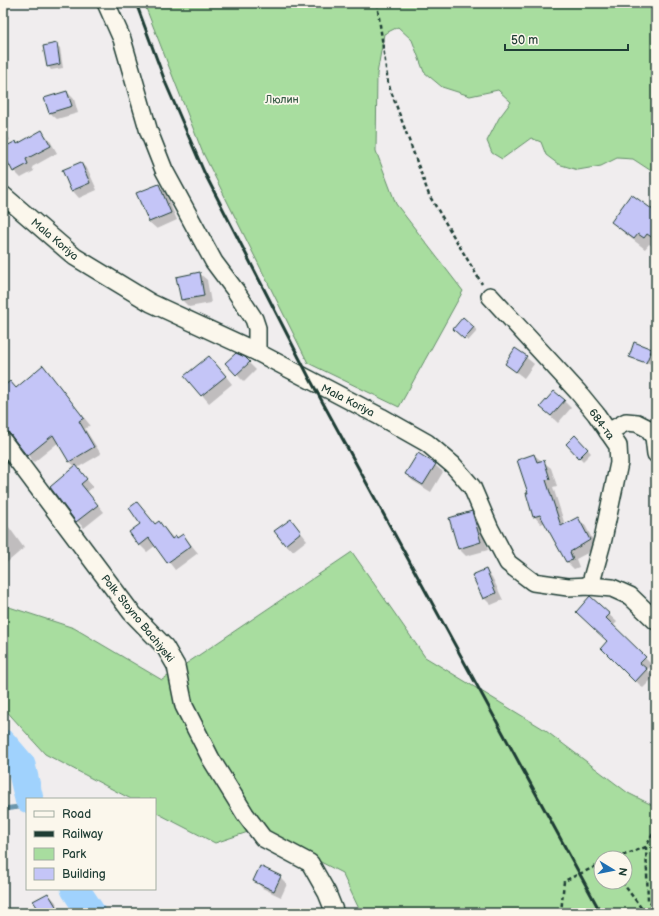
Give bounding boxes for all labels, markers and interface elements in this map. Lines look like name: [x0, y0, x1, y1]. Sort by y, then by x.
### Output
scale bar: [505, 26, 628, 52]
text: 50 m: [511, 33, 538, 48]
park label: Люлин: [264, 93, 299, 106]
street label: Mala Koriya: [28, 216, 81, 263]
street label: Mala Koriya: [319, 381, 377, 419]
street label: 684-та: [586, 406, 618, 443]
street label: Polk. Stoyno Bachiyski: [98, 572, 177, 665]
legend: [26, 798, 156, 890]
text: Road: [62, 807, 91, 822]
text: Railway: [62, 827, 104, 842]
text: Park: [62, 847, 86, 862]
north arrow: [593, 850, 633, 890]
text: N: [615, 866, 629, 877]
text: Building: [62, 867, 106, 882]

